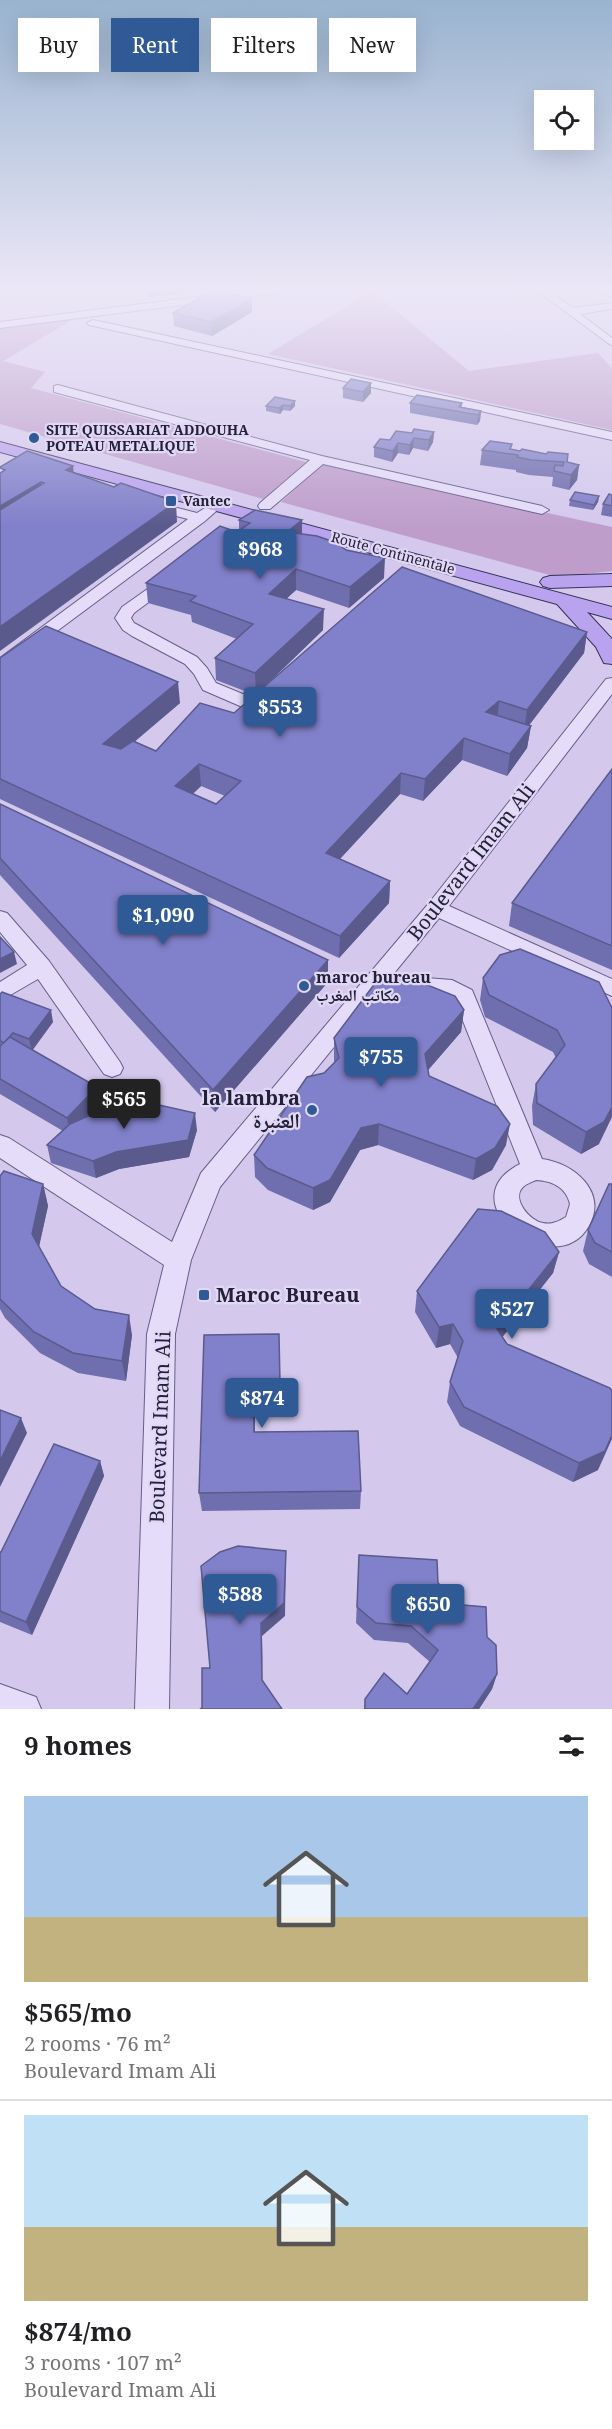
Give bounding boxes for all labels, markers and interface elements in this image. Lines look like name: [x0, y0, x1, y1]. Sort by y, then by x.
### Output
chip: Buy: [18, 18, 99, 72]
chip: Rent: [111, 18, 199, 72]
chip: Filters: [211, 18, 317, 72]
chip: New: [329, 18, 416, 72]
map controls: [534, 90, 594, 150]
button: locate: [534, 90, 594, 150]
place label: SITE QUISSARIAT ADDOUHA POTEAU METALIQUE: [46, 420, 249, 455]
marker: SITE QUISSARIAT ADDOUHA POTEAU METALIQUE: [27, 431, 41, 445]
place label: Vantec: [183, 491, 231, 510]
marker: Vantec: [164, 494, 178, 508]
street label: Route Continentale: [329, 527, 457, 578]
pin: $968: [224, 529, 296, 580]
text: $968: [237, 535, 283, 562]
pin: $553: [244, 687, 316, 738]
text: $553: [257, 693, 303, 720]
street label: Boulevard Imam Ali: [401, 777, 541, 946]
pin: $1,090: [114, 895, 212, 946]
text: $1,090: [132, 901, 194, 928]
place label: maroc bureau مكاتب المغرب: [316, 966, 431, 1006]
marker: maroc bureau مكاتب المغرب: [297, 979, 311, 993]
pin: $755: [345, 1037, 417, 1088]
text: $755: [358, 1043, 404, 1070]
pin: $565: [88, 1079, 160, 1130]
place label: la lambra العنبرة: [202, 1084, 300, 1134]
text: $565: [101, 1085, 147, 1112]
marker: la lambra العنبرة: [305, 1103, 319, 1117]
place label: Maroc Bureau: [216, 1281, 360, 1308]
marker: Maroc Bureau: [197, 1288, 211, 1302]
pin: $527: [476, 1289, 548, 1340]
text: $527: [489, 1295, 535, 1322]
street label: Boulevard Imam Ali: [143, 1330, 176, 1524]
pin: $874: [226, 1378, 298, 1429]
text: $874: [239, 1384, 285, 1411]
pin: $588: [204, 1574, 276, 1625]
text: $588: [217, 1580, 263, 1607]
pin: $650: [392, 1584, 464, 1635]
text: $650: [405, 1590, 451, 1617]
text: 9 homes: [24, 1727, 132, 1763]
icon: filters: [555, 1729, 588, 1762]
icon: home: [252, 1835, 360, 1943]
text: $565/mo: [24, 1994, 132, 2030]
text: 2 rooms · 76 m²: [24, 2030, 171, 2057]
text: Boulevard Imam Ali: [24, 2057, 216, 2084]
icon: home: [252, 2154, 360, 2262]
text: $874/mo: [24, 2313, 132, 2349]
text: 3 rooms · 107 m²: [24, 2349, 182, 2376]
text: Boulevard Imam Ali: [24, 2376, 216, 2403]

